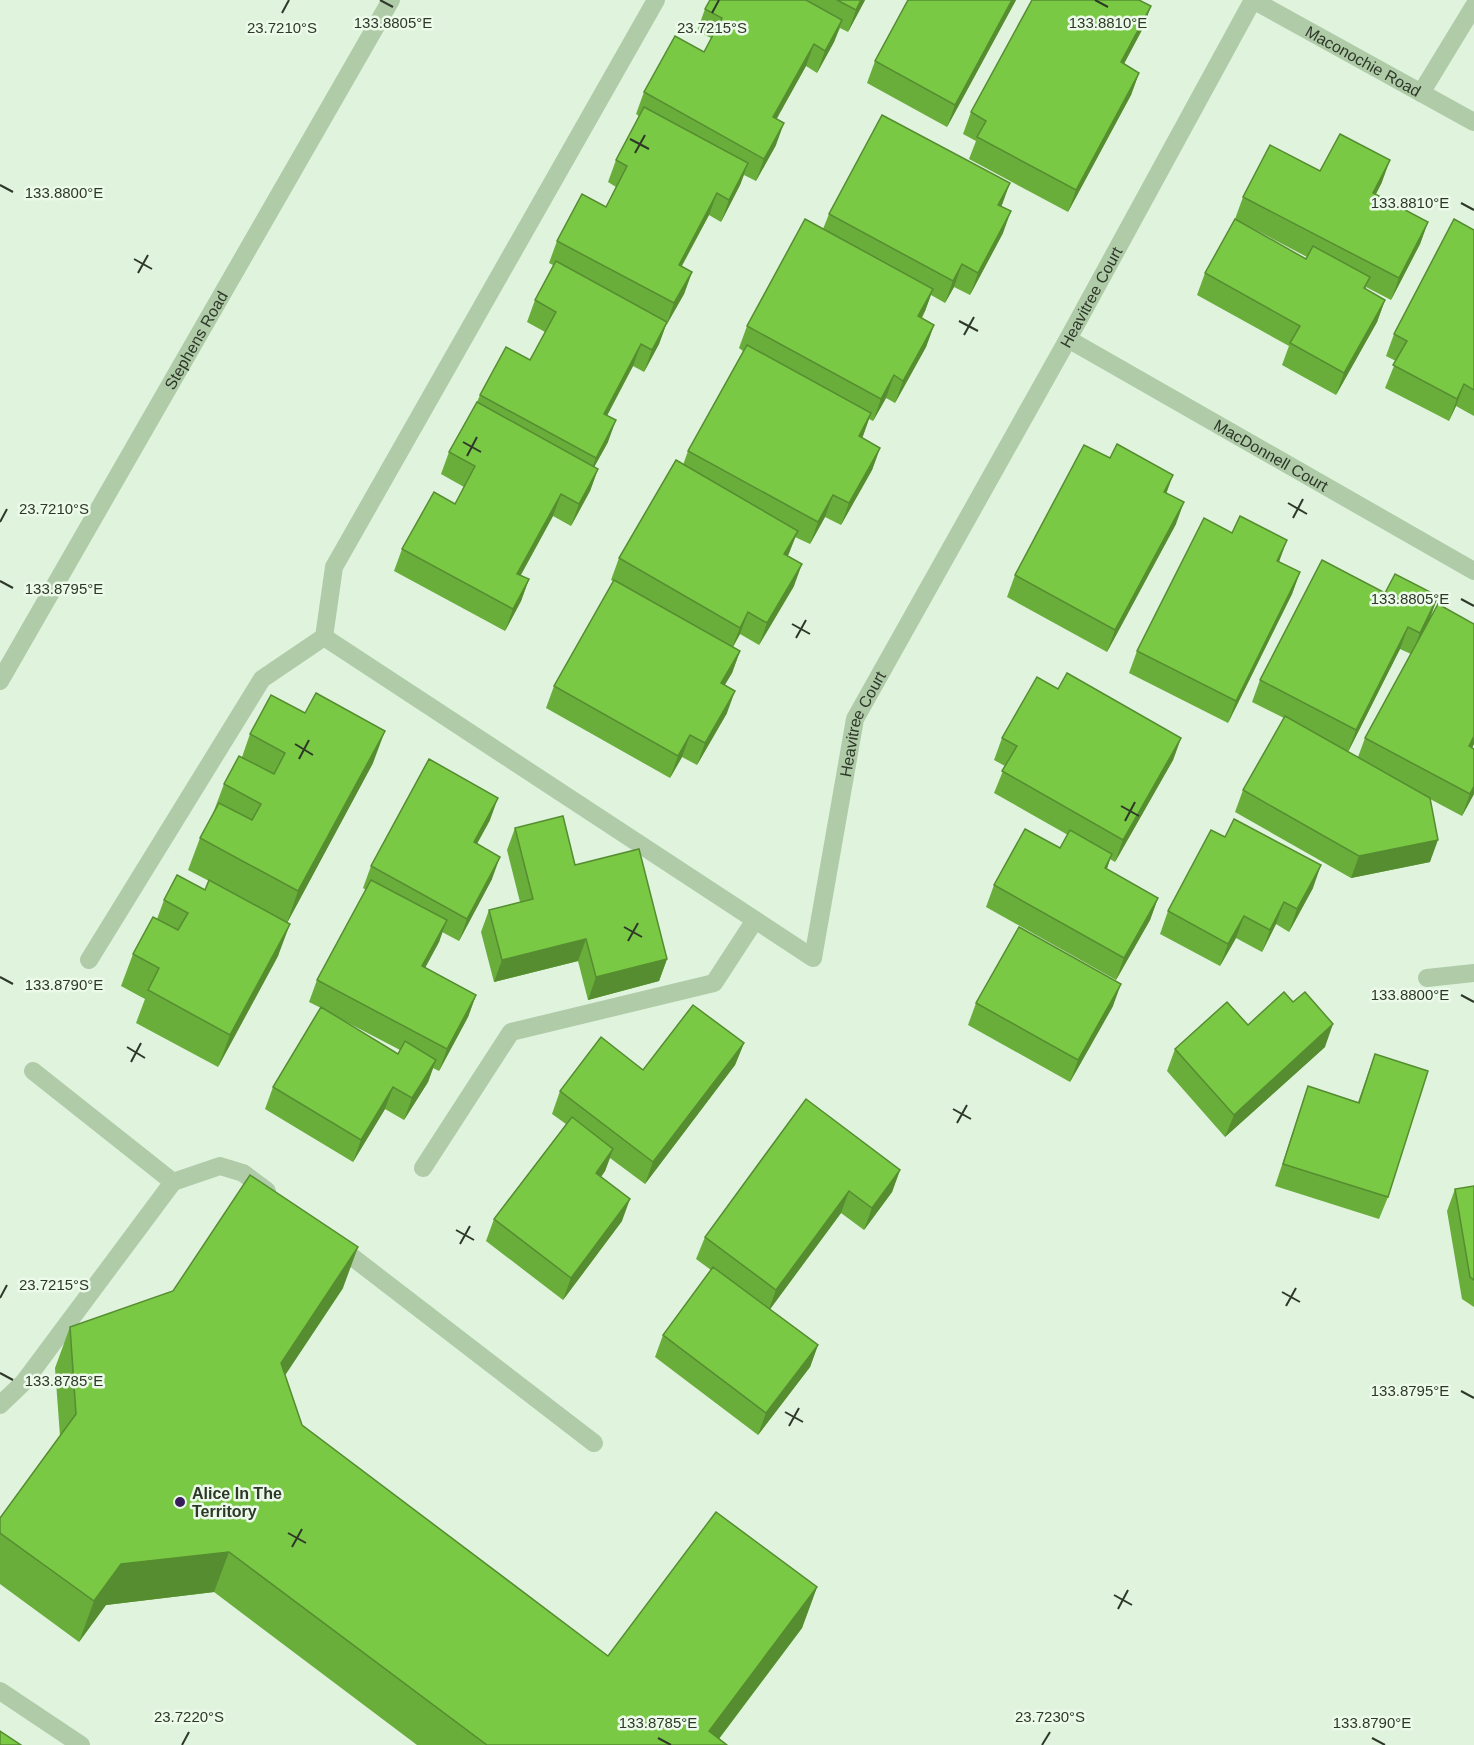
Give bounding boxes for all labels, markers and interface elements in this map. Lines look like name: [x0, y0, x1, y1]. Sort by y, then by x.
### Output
text: 133.8805°E: [354, 14, 432, 31]
text: 133.8810°E: [1069, 14, 1147, 31]
text: 23.7210°S: [247, 19, 317, 36]
text: 23.7215°S: [677, 19, 747, 36]
street label: Maconochie Road: [1302, 23, 1424, 100]
text: 133.8800°E: [25, 184, 103, 201]
text: 133.8810°E: [1371, 194, 1449, 211]
street label: Heavitree Court: [1057, 244, 1126, 351]
street label: Stephens Road: [161, 288, 231, 393]
street label: MacDonnell Court: [1211, 416, 1331, 495]
text: 23.7210°S: [19, 500, 89, 517]
text: 133.8795°E: [25, 580, 103, 597]
text: 133.8805°E: [1371, 590, 1449, 607]
street label: Heavitree Court: [837, 668, 889, 778]
text: 133.8790°E: [25, 976, 103, 993]
text: 133.8800°E: [1371, 986, 1449, 1003]
text: 23.7215°S: [19, 1276, 89, 1293]
text: 133.8785°E: [25, 1372, 103, 1389]
text: 133.8795°E: [1371, 1382, 1449, 1399]
place label: Alice In The Territory: [192, 1485, 282, 1520]
marker: Alice In The Territory: [173, 1495, 187, 1509]
text: 23.7220°S: [154, 1708, 224, 1725]
text: 23.7230°S: [1015, 1708, 1085, 1725]
text: 133.8785°E: [619, 1714, 697, 1731]
text: 133.8790°E: [1333, 1714, 1411, 1731]

